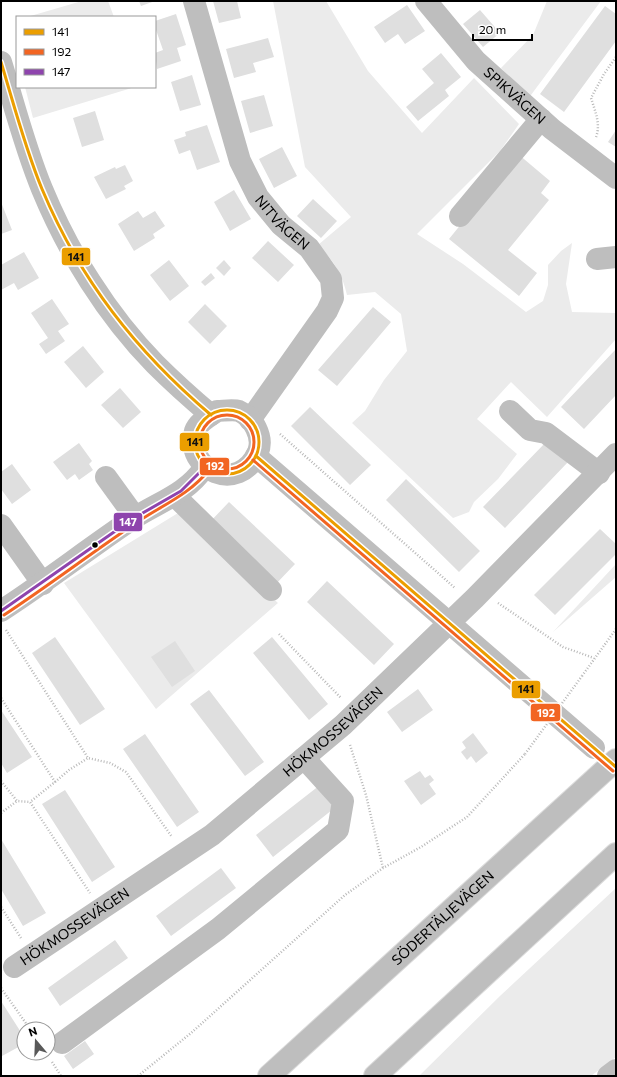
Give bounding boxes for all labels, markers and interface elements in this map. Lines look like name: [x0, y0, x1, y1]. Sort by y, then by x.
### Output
legend: [16, 16, 156, 88]
scale bar: [473, 16, 532, 42]
text: 20 m: [479, 22, 506, 36]
text: 141: [52, 24, 69, 38]
text: 192: [52, 44, 71, 58]
street label: SPIKVÄGEN: [481, 63, 549, 127]
text: 147: [52, 64, 70, 78]
street label: NITVÄGEN: [252, 191, 313, 253]
line badge: 141: [61, 247, 91, 266]
text: 141: [68, 250, 84, 263]
line badge: 141: [179, 432, 210, 452]
text: 141: [187, 435, 203, 448]
line badge: 192: [199, 457, 230, 476]
text: 192: [206, 459, 224, 472]
line badge: 147: [113, 512, 143, 532]
text: 147: [119, 515, 137, 528]
unlabelled marker: [90, 540, 100, 550]
line badge: 141: [511, 680, 541, 699]
text: 141: [518, 682, 534, 695]
street label: HÖKMOSSEVÄGEN: [279, 683, 386, 780]
line badge: 192: [530, 703, 561, 722]
text: 192: [537, 706, 555, 719]
street label: SÖDERTÄLJEVÄGEN: [388, 867, 497, 968]
street label: HÖKMOSSEVÄGEN: [17, 884, 132, 969]
north arrow: [16, 1021, 56, 1061]
text: N: [27, 1024, 39, 1039]

